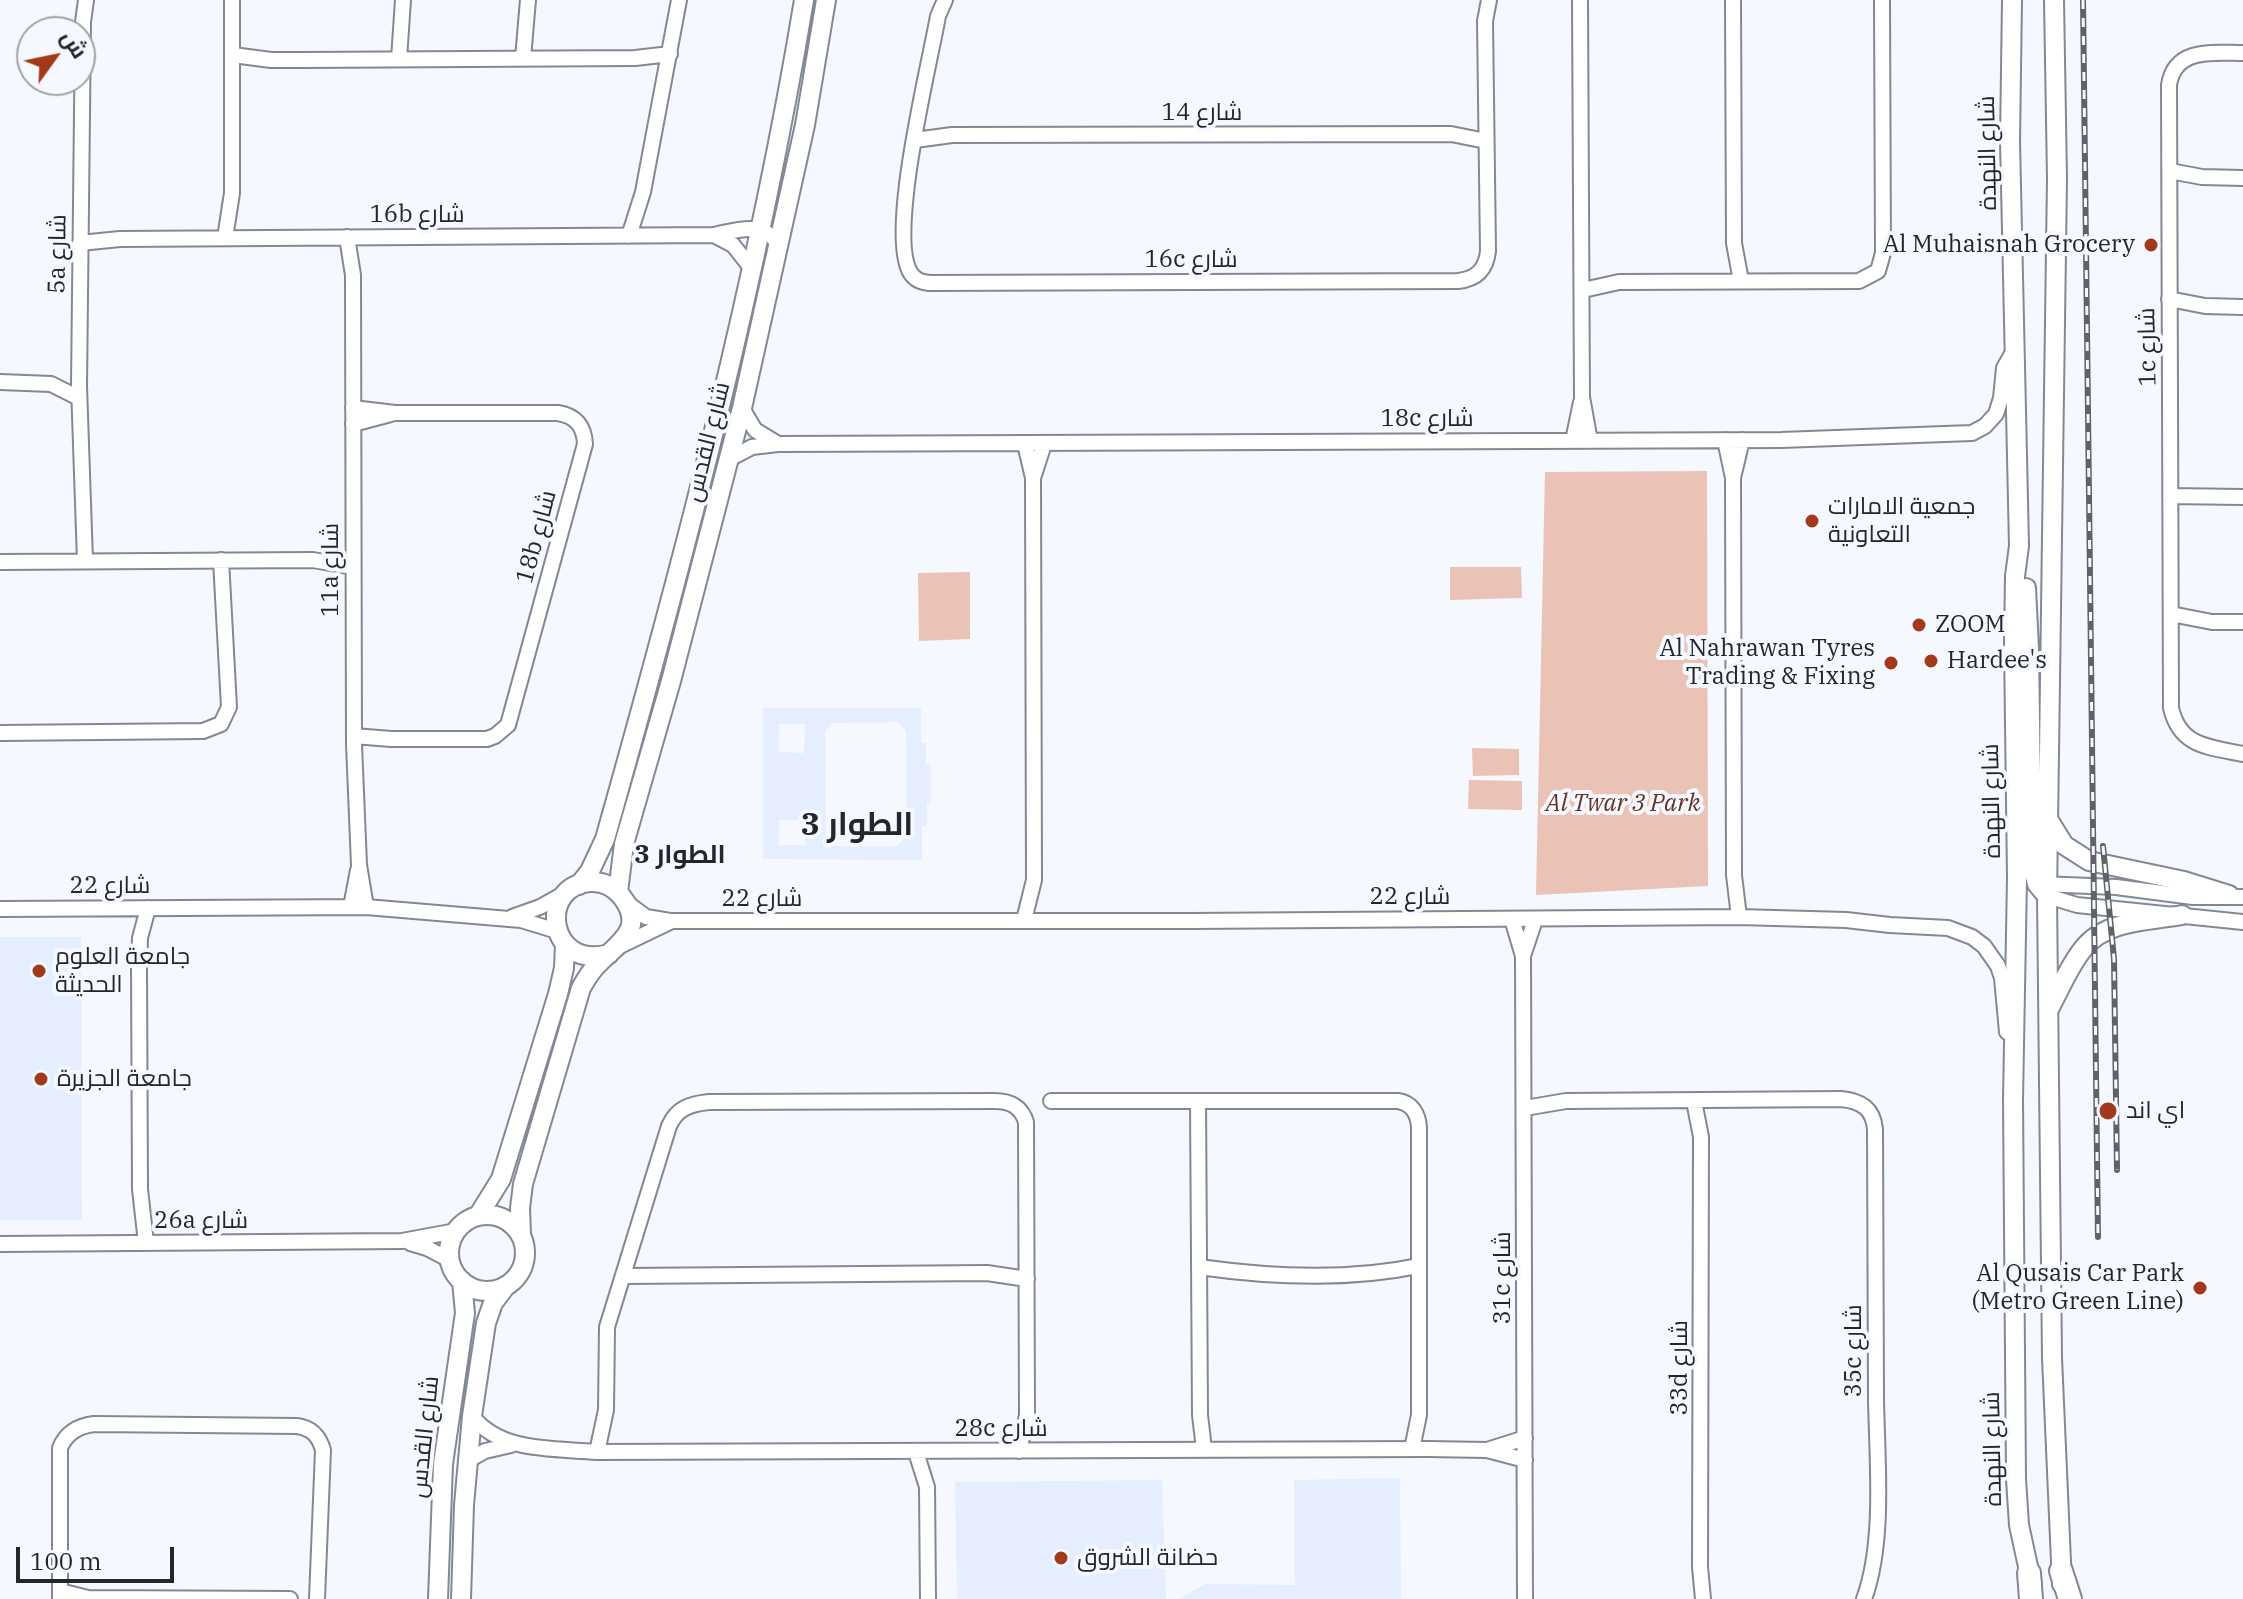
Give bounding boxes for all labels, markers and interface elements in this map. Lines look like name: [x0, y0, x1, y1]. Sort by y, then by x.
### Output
north arrow: [16, 16, 96, 96]
text: ش: [55, 24, 95, 63]
street label: شارع النهدة: [1973, 95, 2003, 211]
street label: شارع 14: [1162, 99, 1242, 127]
street label: 16b شارع: [369, 201, 465, 229]
street label: 5a شارع: [43, 214, 73, 294]
place label: Al Muhaisnah Grocery: [1883, 231, 2135, 259]
marker: Al Muhaisnah Grocery: [2142, 236, 2160, 254]
street label: 16c شارع: [1144, 246, 1238, 274]
street label: 1c شارع: [2133, 307, 2163, 387]
street label: شارع القدس: [679, 379, 737, 505]
street label: 18c شارع: [1380, 405, 1474, 433]
street label: 18b شارع: [511, 487, 563, 587]
place label: جمعية الامارات التعاونية: [1828, 493, 1975, 549]
marker: جمعية الامارات التعاونية: [1803, 512, 1821, 530]
street label: 11a شارع: [317, 523, 345, 617]
place label: ZOOM: [1935, 611, 2005, 639]
marker: ZOOM: [1910, 616, 1928, 634]
place label: Al Nahrawan Tyres Trading & Fixing: [1660, 635, 1875, 691]
place label: Hardee's: [1947, 647, 2047, 675]
marker: Hardee's: [1922, 652, 1940, 670]
marker: Al Nahrawan Tyres Trading & Fixing: [1882, 654, 1900, 672]
street label: شارع النهدة: [1977, 743, 2007, 859]
park label: Al Twar 3 Park: [1546, 790, 1700, 818]
district label: الطوار 3: [801, 807, 913, 845]
district label: الطوار 3: [634, 839, 726, 871]
street label: شارع 22: [70, 872, 150, 900]
street label: شارع 22: [1370, 883, 1450, 911]
street label: شارع 22: [722, 885, 802, 913]
place label: جامعة العلوم الحديثة: [55, 943, 190, 999]
marker: جامعة العلوم الحديثة: [30, 962, 48, 980]
place label: جامعة الجزيرة: [57, 1065, 192, 1093]
marker: جامعة الجزيرة: [32, 1070, 50, 1088]
place label: اي اند: [2126, 1097, 2185, 1125]
marker: اي اند: [2097, 1100, 2119, 1122]
street label: 26a شارع: [154, 1207, 248, 1235]
street label: 31c شارع: [1489, 1231, 1517, 1325]
place label: Al Qusais Car Park (Metro Green Line): [1972, 1260, 2184, 1316]
marker: Al Qusais Car Park (Metro Green Line): [2191, 1279, 2209, 1297]
street label: 35c شارع: [1840, 1304, 1868, 1398]
street label: 33d شارع: [1666, 1320, 1694, 1416]
street label: شارع القدس: [404, 1375, 446, 1499]
street label: شارع النهدة: [1978, 1391, 2008, 1507]
street label: 28c شارع: [954, 1415, 1048, 1443]
scale bar: [20, 1531, 178, 1581]
place label: حضانة الشروق: [1077, 1544, 1218, 1572]
text: 100 m: [30, 1545, 102, 1577]
marker: حضانة الشروق: [1052, 1549, 1070, 1567]

